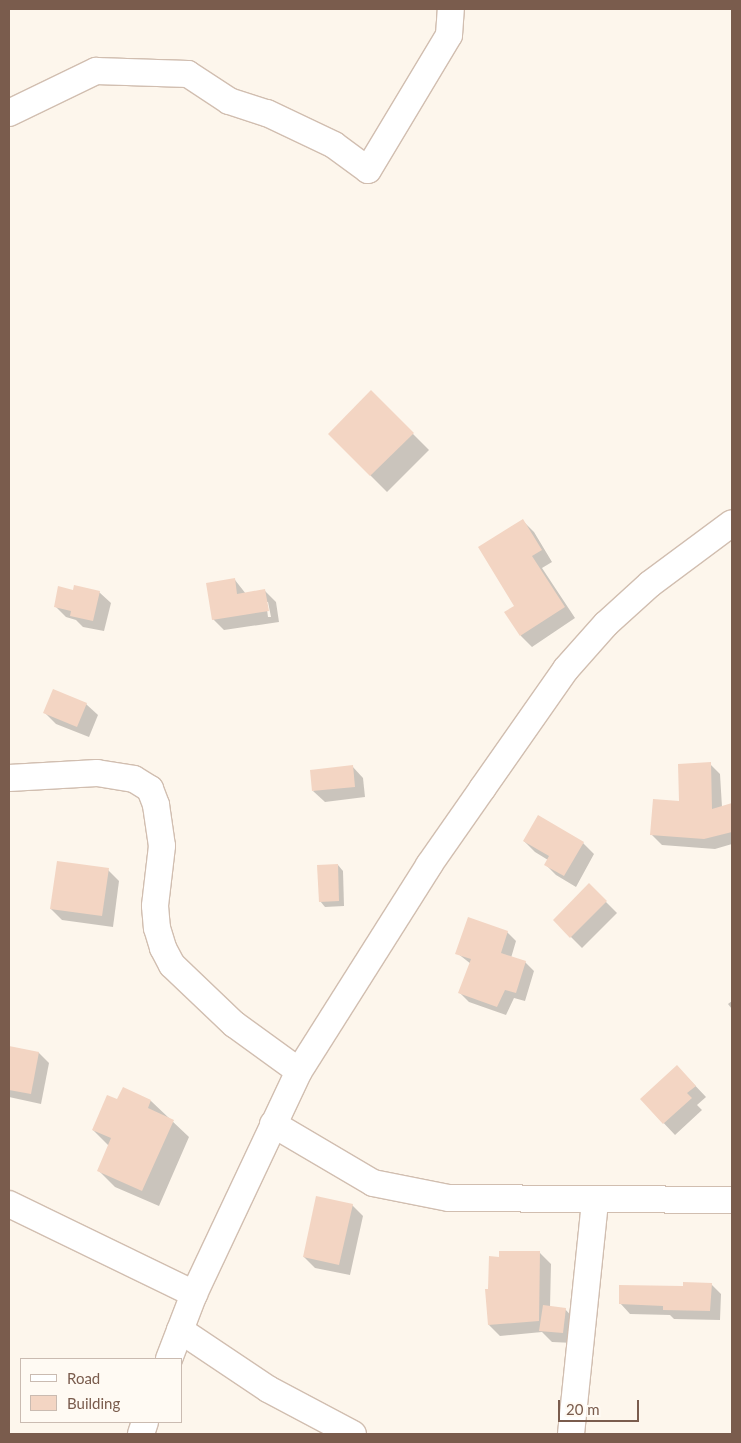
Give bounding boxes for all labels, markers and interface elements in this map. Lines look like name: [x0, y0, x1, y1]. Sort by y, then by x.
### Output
legend: [20, 1358, 182, 1423]
text: Road: [67, 1369, 100, 1387]
scale bar: [561, 1390, 642, 1422]
text: Building: [67, 1394, 120, 1412]
text: 20 m: [566, 1400, 600, 1418]

